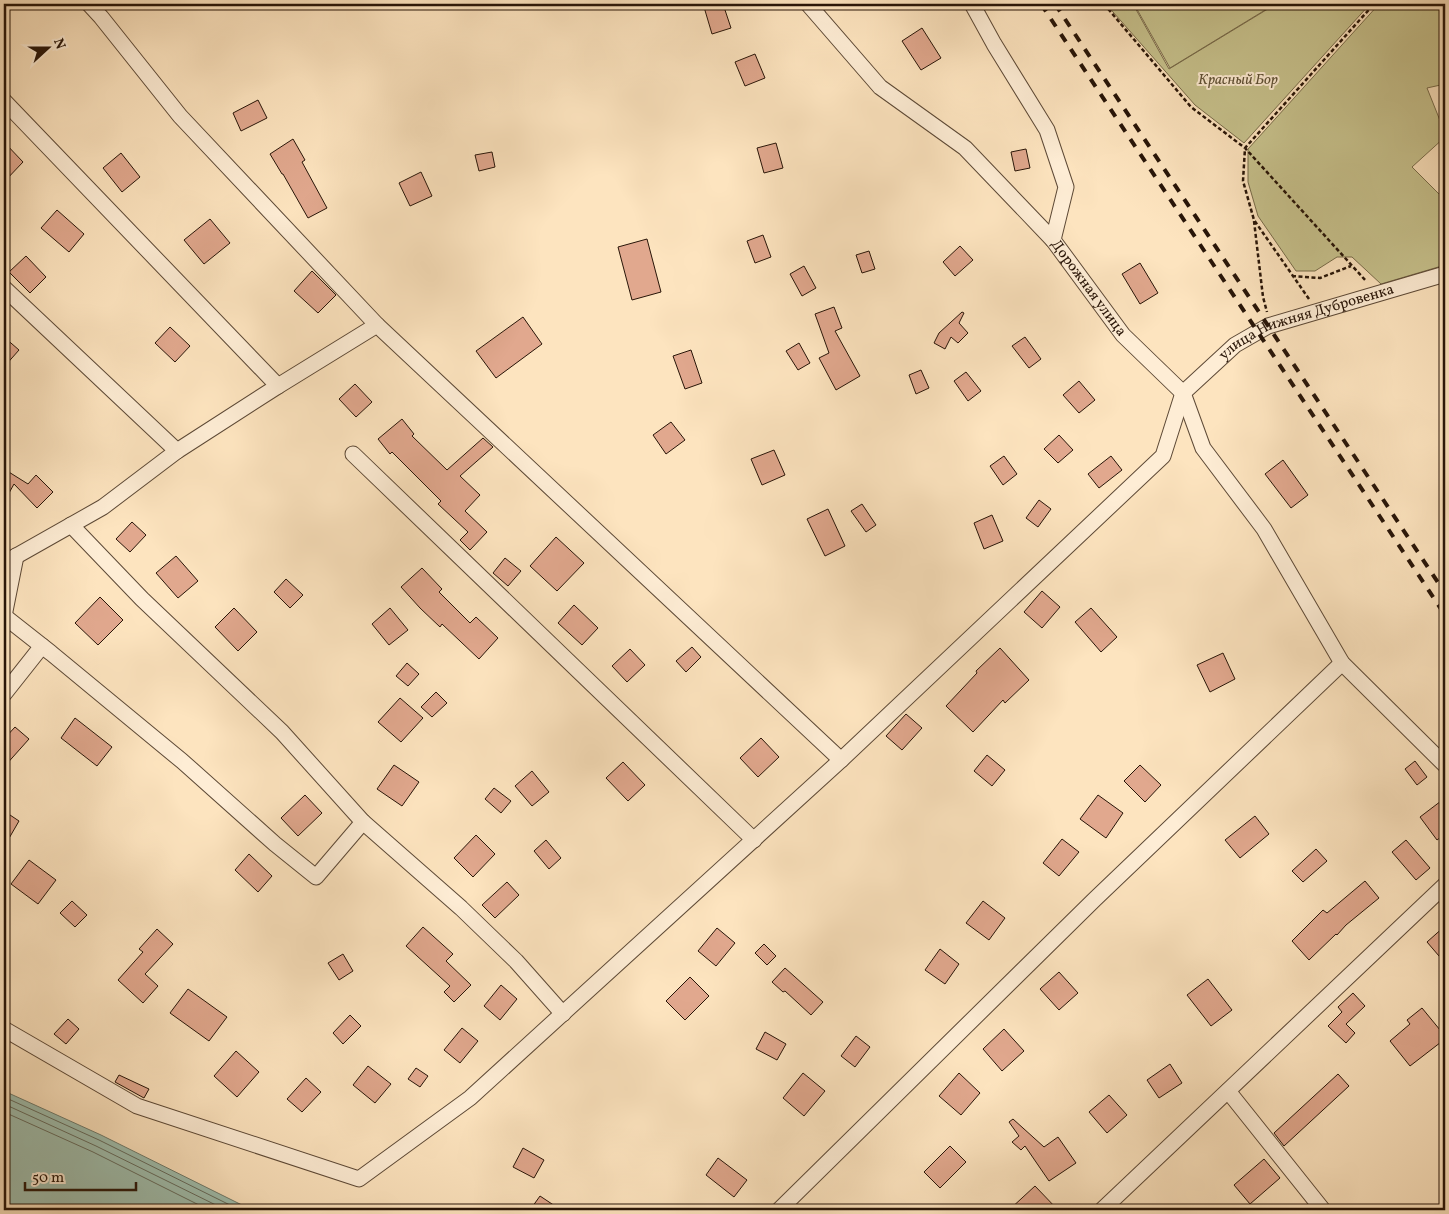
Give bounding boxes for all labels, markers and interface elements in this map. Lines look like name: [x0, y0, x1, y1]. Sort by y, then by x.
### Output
north arrow: [22, 22, 72, 72]
text: N: [48, 36, 69, 52]
park label: Красный Бор: [1198, 70, 1278, 91]
street label: Дорожная улица: [1046, 235, 1131, 341]
street label: улица Нижняя Дубровенка: [1214, 279, 1397, 365]
scale bar: [25, 1159, 136, 1191]
text: 50 m: [32, 1168, 64, 1189]

